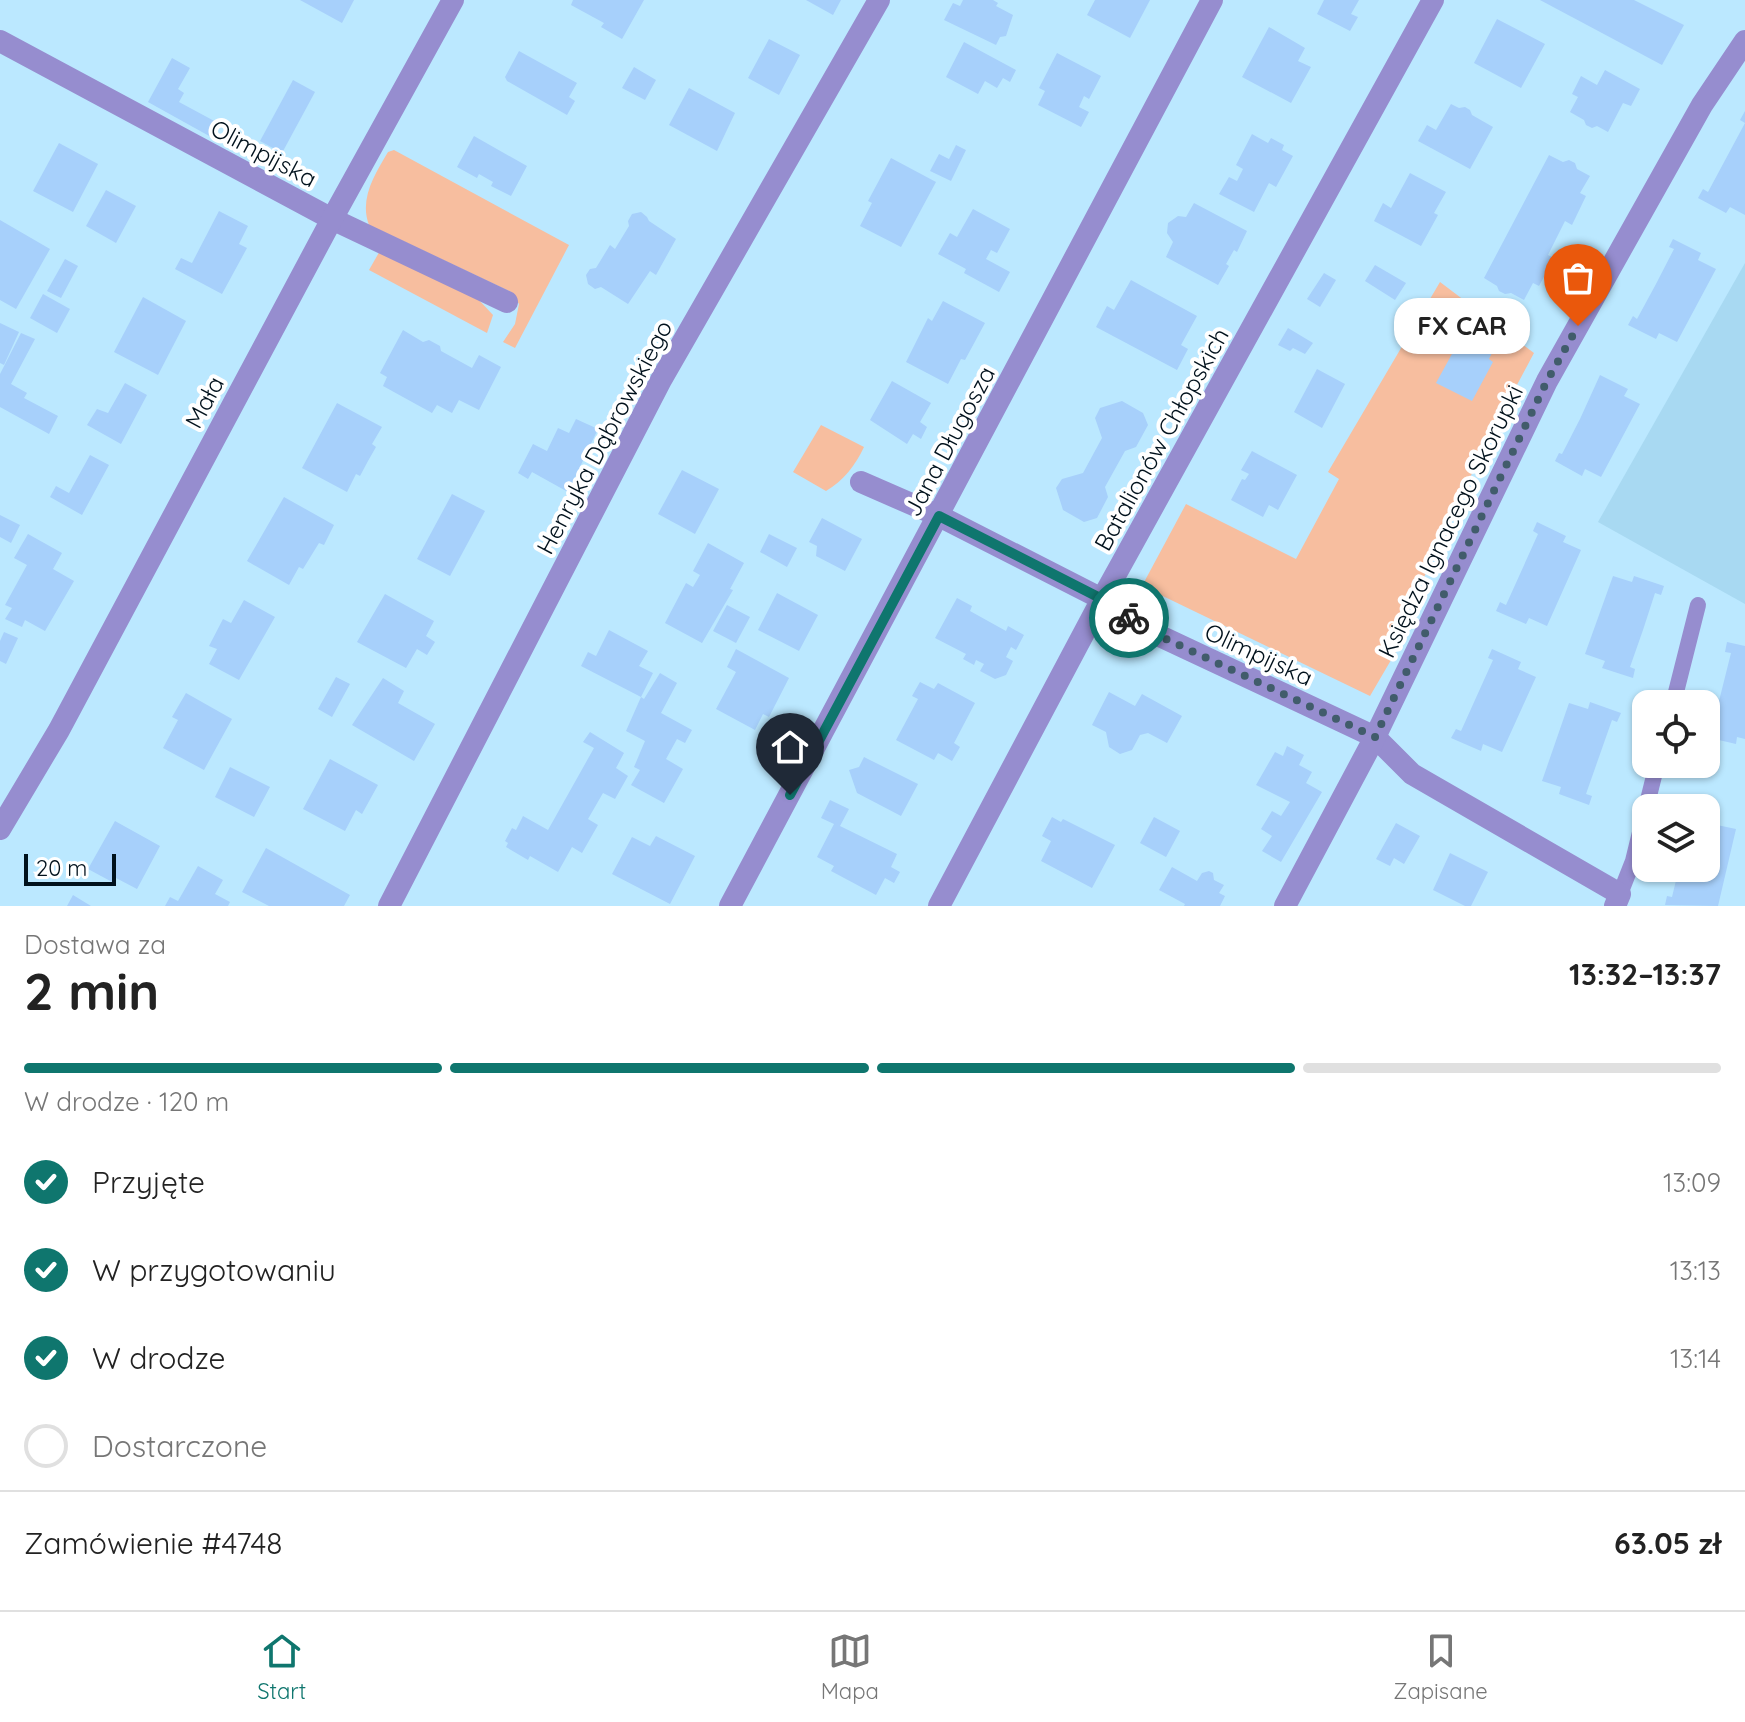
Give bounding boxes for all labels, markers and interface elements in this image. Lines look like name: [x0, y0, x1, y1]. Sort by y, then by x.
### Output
street label: Olimpijska: [206, 113, 322, 193]
pin: [1544, 244, 1612, 326]
icon: bag: [1556, 256, 1600, 300]
callout: FX CAR: [1394, 298, 1530, 354]
text: FX CAR: [1417, 309, 1507, 342]
street label: Henryka Dąbrowskiego: [530, 315, 678, 559]
street label: Batalionów Chłopskich: [1087, 322, 1235, 556]
street label: Jana Długosza: [897, 361, 1001, 521]
street label: Mała: [178, 371, 230, 433]
street label: Księdza Ignacego Skorupki: [1371, 380, 1529, 662]
courier: [1089, 578, 1169, 658]
icon: bike: [1107, 596, 1151, 640]
street label: Olimpijska: [1200, 616, 1318, 692]
map controls: [1632, 690, 1720, 882]
button: locate: [1632, 690, 1720, 778]
pin: [756, 713, 824, 795]
icon: home: [768, 725, 812, 769]
button: layers: [1632, 794, 1720, 882]
scale bar: [24, 850, 116, 886]
text: 20 m: [36, 854, 87, 882]
text: Dostawa za: [24, 928, 166, 961]
text: 13:32–13:37: [1569, 955, 1721, 993]
text: 2 min: [24, 958, 159, 1023]
text: W drodze · 120 m: [24, 1085, 229, 1118]
icon: check: [24, 1160, 68, 1204]
text: Przyjęte: [92, 1163, 205, 1201]
text: 13:09: [1663, 1166, 1721, 1199]
icon: check: [24, 1248, 68, 1292]
text: W przygotowaniu: [92, 1251, 336, 1289]
text: 13:13: [1670, 1254, 1721, 1287]
icon: check: [24, 1336, 68, 1380]
text: W drodze: [92, 1339, 226, 1377]
text: 13:14: [1670, 1342, 1721, 1375]
text: Dostarczone: [92, 1427, 267, 1465]
text: Zamówienie #4748: [24, 1524, 283, 1562]
text: 63.05 zł: [1614, 1524, 1721, 1562]
tab: Start: [257, 1629, 306, 1705]
tab: Mapa: [821, 1629, 879, 1705]
tab: Zapisane: [1393, 1629, 1488, 1705]

